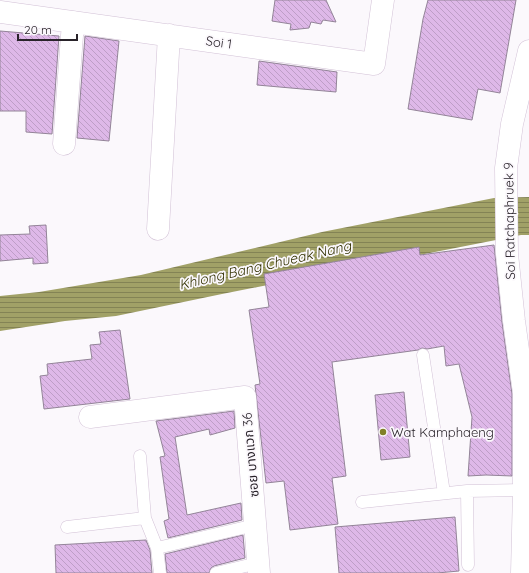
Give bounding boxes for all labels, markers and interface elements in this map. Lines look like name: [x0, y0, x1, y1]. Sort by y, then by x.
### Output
scale bar: [18, 16, 77, 42]
text: 20 m: [24, 22, 52, 37]
street label: Soi 1: [205, 32, 233, 52]
street label: Soi Ratchaphruek 9: [500, 162, 518, 280]
water label: Khlong Bang Chueak Nang: [177, 236, 354, 294]
street label: ซอย บางแวก 36: [238, 412, 262, 498]
place label: Wat Kamphaeng: [391, 424, 494, 440]
marker: Wat Kamphaeng: [378, 427, 388, 437]

